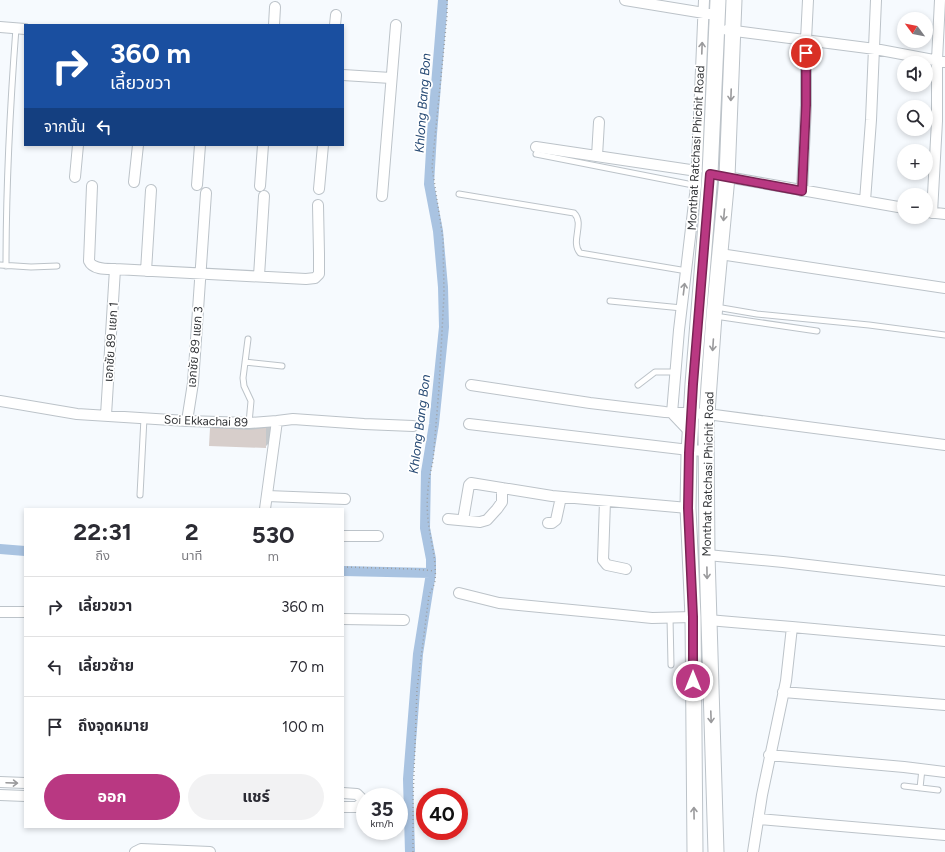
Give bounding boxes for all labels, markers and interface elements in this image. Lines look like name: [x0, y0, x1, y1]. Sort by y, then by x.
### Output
north arrow: [897, 12, 933, 48]
map controls: [897, 12, 933, 224]
text: 360 m: [110, 36, 191, 70]
pin: [789, 36, 823, 70]
icon: right: [44, 40, 96, 92]
one-way arrow: [698, 42, 705, 55]
icon: arrive: [795, 42, 817, 64]
water label: Khlong Bang Bon: [412, 53, 433, 153]
button: sound: [897, 56, 933, 92]
street label: Monthat Ratchasi Phichit Road: [685, 65, 707, 231]
text: เลี้ยวขวา: [110, 72, 171, 94]
one-way arrow: [727, 88, 734, 101]
button: search: [897, 100, 933, 136]
icon: left: [93, 116, 115, 138]
text: จากนั้น: [44, 118, 85, 136]
button: +: [897, 144, 933, 180]
button: −: [897, 188, 933, 224]
one-way arrow: [720, 208, 727, 221]
one-way arrow: [680, 283, 688, 296]
street label: เอกชัย 89 แยก 1: [101, 302, 121, 382]
street label: เอกชัย 89 แยก 3: [184, 306, 206, 388]
one-way arrow: [709, 338, 716, 351]
water label: Khlong Bang Bon: [406, 373, 433, 475]
street label: Monthat Ratchasi Phichit Road: [700, 391, 716, 557]
street label: Soi Ekkachai 89: [164, 413, 248, 429]
text: 22:31: [73, 517, 132, 546]
text: 2: [185, 517, 199, 546]
text: 530: [252, 520, 295, 549]
text: ถึง: [95, 548, 110, 563]
text: นาที: [181, 548, 202, 563]
text: m: [268, 549, 279, 564]
one-way arrow: [703, 566, 711, 579]
icon: right: [44, 596, 66, 618]
text: เลี้ยวขวา: [78, 597, 132, 615]
text: 360 m: [281, 598, 324, 616]
icon: left: [44, 656, 66, 678]
text: เลี้ยวซ้าย: [78, 657, 134, 675]
text: 70 m: [290, 658, 324, 676]
position arrow: [672, 660, 714, 702]
one-way arrow: [708, 710, 715, 723]
icon: arrive: [44, 716, 66, 738]
text: ถึงจุดหมาย: [78, 717, 149, 735]
text: 100 m: [282, 718, 324, 736]
button: ออก: [44, 774, 180, 820]
button: แชร์: [188, 774, 324, 820]
one-way arrow: [6, 779, 19, 787]
speed limit sign: 40: [416, 788, 468, 840]
text: 35: [371, 797, 393, 821]
one-way arrow: [690, 807, 698, 820]
text: km/h: [371, 817, 393, 830]

